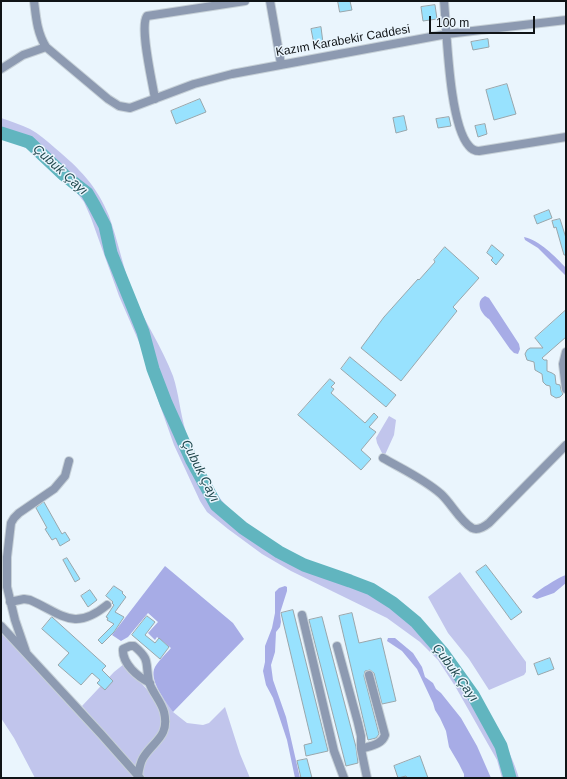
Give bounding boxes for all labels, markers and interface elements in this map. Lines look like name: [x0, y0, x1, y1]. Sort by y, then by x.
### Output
scale bar: [431, 8, 537, 34]
text: 100 m: [436, 16, 469, 30]
street label: Kazım Karabekir Caddesi: [275, 22, 411, 60]
water label: Çubuk Çayı: [30, 141, 90, 199]
water label: Çubuk Çayı: [178, 437, 222, 505]
water label: Çubuk Çayı: [429, 641, 481, 705]

